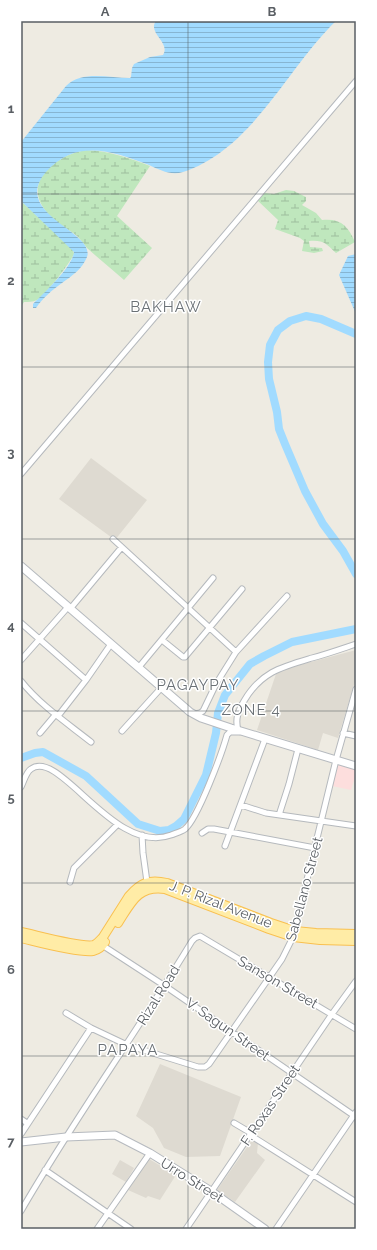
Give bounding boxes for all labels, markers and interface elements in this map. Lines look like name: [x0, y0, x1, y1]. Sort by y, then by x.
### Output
text: A: [101, 4, 110, 19]
text: B: [268, 4, 277, 19]
text: 1: [8, 101, 15, 116]
text: 2: [7, 273, 15, 288]
district label: BAKHAW: [130, 298, 202, 316]
text: 3: [7, 445, 15, 460]
text: 4: [7, 618, 15, 633]
district label: PAGAYPAY: [156, 676, 240, 694]
district label: ZONE 4: [221, 701, 281, 719]
text: 5: [7, 790, 15, 805]
street label: Sabellano Street: [282, 835, 326, 943]
street label: J. P. Rizal Avenue: [167, 877, 275, 931]
street label: Sanson Street: [235, 953, 321, 1012]
text: 6: [7, 962, 15, 977]
street label: Rizal Road: [133, 962, 183, 1028]
street label: V. Sagun Street: [183, 994, 273, 1064]
district label: PAPAYA: [98, 1041, 159, 1059]
street label: F. Roxas Street: [237, 1061, 303, 1148]
text: 7: [7, 1134, 15, 1149]
street label: Urro Street: [158, 1154, 227, 1206]

